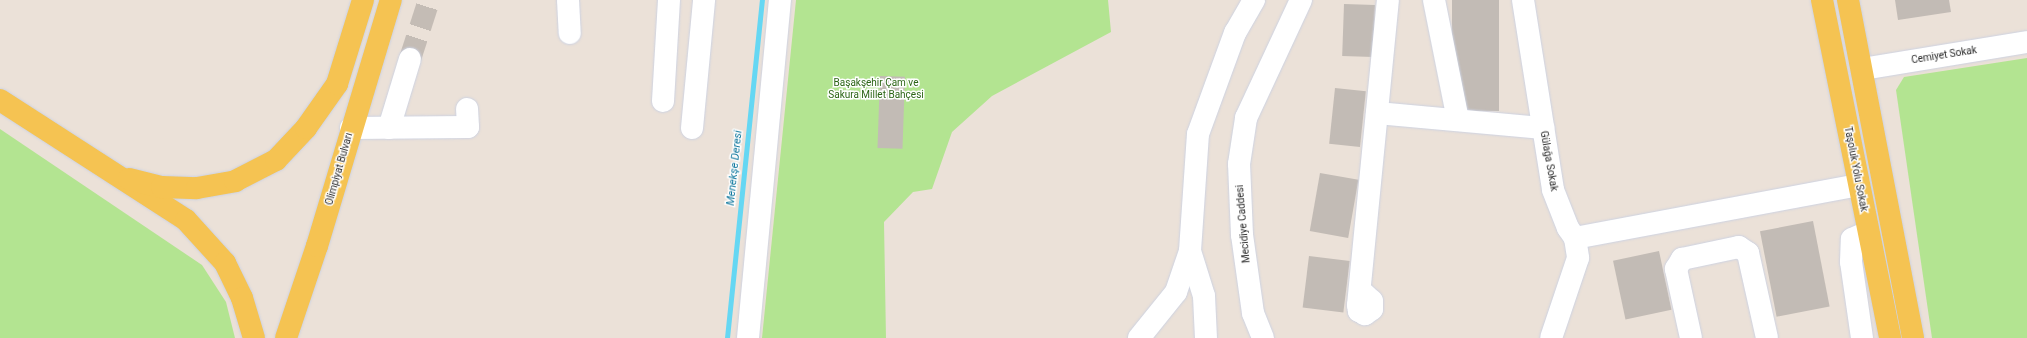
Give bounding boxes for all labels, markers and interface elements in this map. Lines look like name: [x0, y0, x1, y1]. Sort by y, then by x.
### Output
street label: Cemiyet Sokak: [1910, 44, 1978, 66]
park label: Başakşehir Çam ve Sakura Millet Bahçesi: [828, 76, 924, 100]
street label: Taşoluk Yolu Sokak: [1842, 126, 1870, 212]
water label: Menekşe Deresi: [724, 130, 746, 206]
street label: Gülağa Sokak: [1538, 130, 1560, 192]
street label: Olimpiyat Bulvarı: [323, 131, 355, 207]
street label: Mecidiye Caddesi: [1234, 184, 1252, 264]

